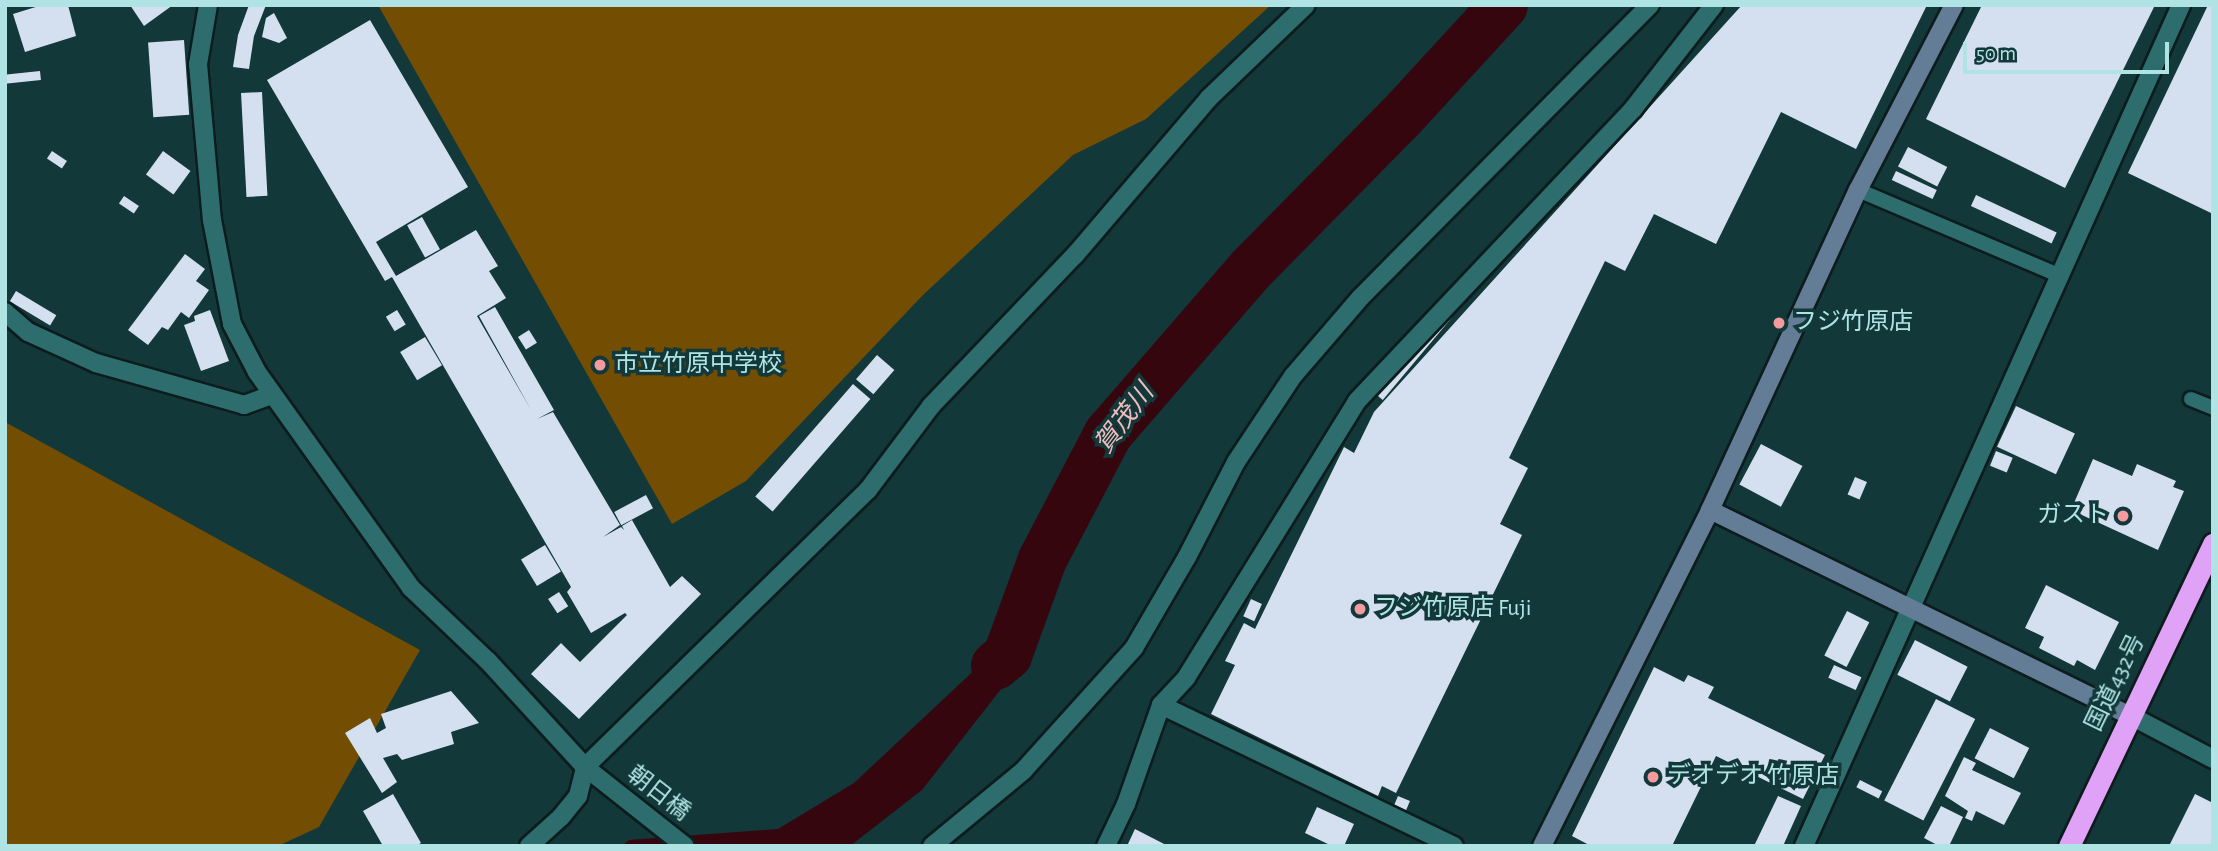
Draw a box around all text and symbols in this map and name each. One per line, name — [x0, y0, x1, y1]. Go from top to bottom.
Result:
scale bar — [1966, 28, 2172, 72]
text: 50 m — [1976, 43, 2016, 64]
place label: フジ竹原店 — [1793, 309, 1913, 337]
marker: フジ竹原店 — [1771, 315, 1787, 331]
place label: 市立竹原中学校 — [614, 351, 782, 379]
marker: 市立竹原中学校 — [592, 357, 608, 373]
water label: 賀茂川 — [1089, 378, 1161, 460]
place label: ガスト — [2037, 502, 2109, 530]
marker: ガスト — [2115, 508, 2131, 524]
place label: フジ竹原店 Fuji — [1374, 595, 1532, 623]
marker: フジ竹原店 Fuji — [1352, 601, 1368, 617]
street label: 国道432号 — [2080, 630, 2152, 736]
street label: 朝日橋 — [621, 760, 695, 828]
place label: デオデオ 竹原店 — [1667, 763, 1839, 791]
marker: デオデオ 竹原店 — [1645, 769, 1661, 785]

